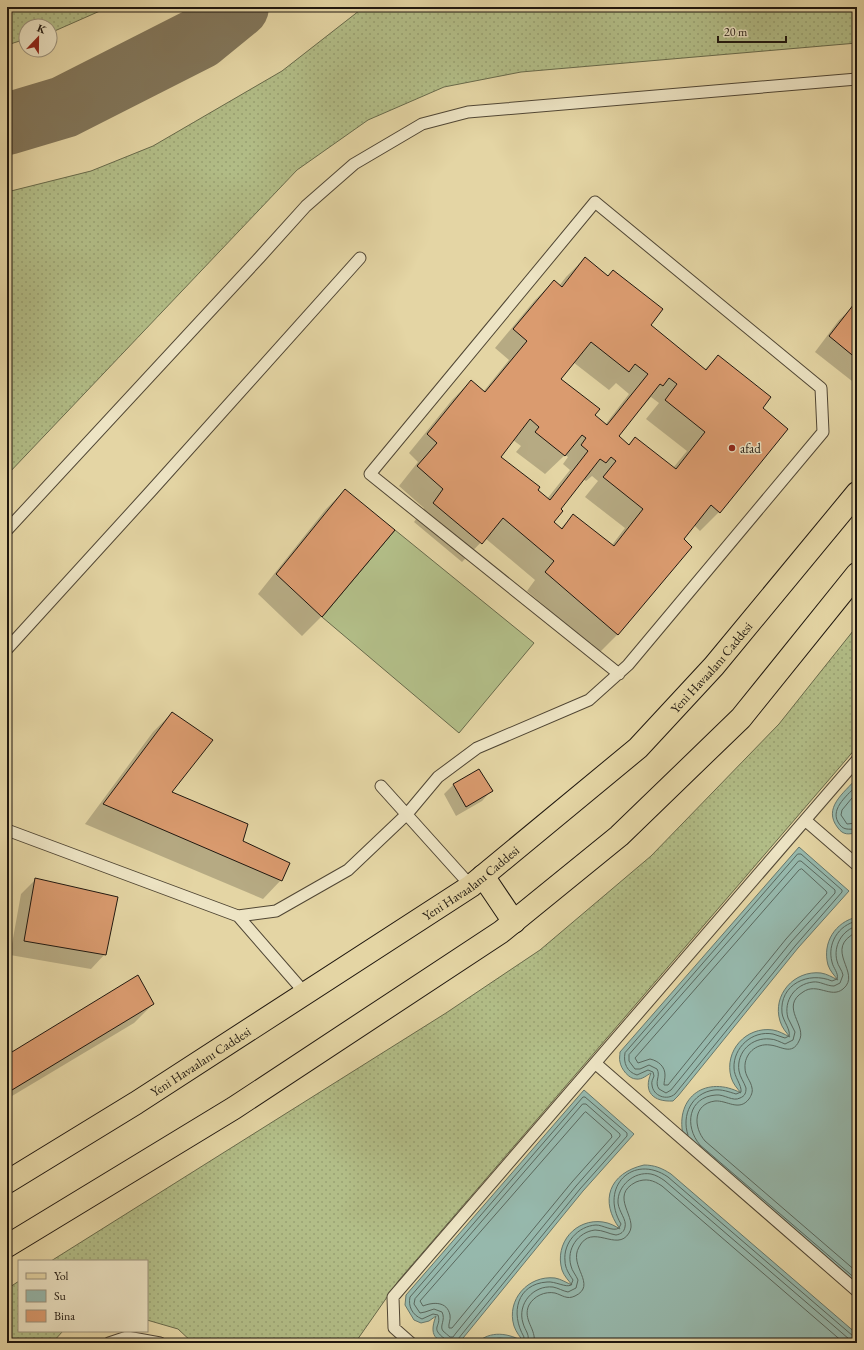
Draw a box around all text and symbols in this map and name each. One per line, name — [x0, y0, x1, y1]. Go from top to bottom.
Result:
north arrow — [18, 18, 58, 58]
scale bar — [718, 18, 786, 44]
text: K — [35, 21, 49, 37]
text: 20 m — [724, 24, 748, 40]
place label: afad — [740, 440, 761, 457]
marker: afad — [727, 443, 737, 453]
street label: Yeni Havaalanı Caddesi — [667, 618, 756, 717]
street label: Yeni Havaalanı Caddesi — [419, 842, 523, 924]
street label: Yeni Havaalanı Caddesi — [147, 1023, 254, 1100]
legend — [18, 1260, 148, 1332]
text: Yol — [54, 1268, 68, 1284]
text: Su — [54, 1288, 67, 1304]
text: Bina — [54, 1308, 75, 1324]

